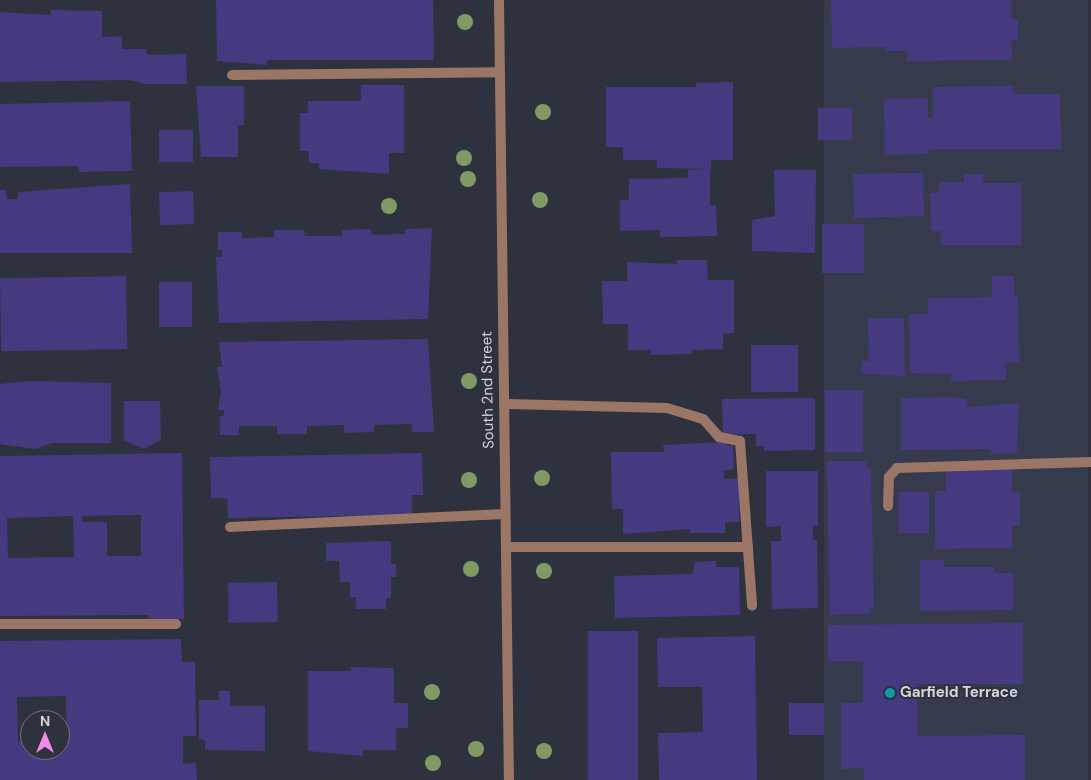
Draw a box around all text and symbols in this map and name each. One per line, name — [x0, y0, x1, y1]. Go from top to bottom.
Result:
street label: South 2nd Street — [478, 331, 498, 449]
place label: Garfield Terrace — [900, 684, 1018, 702]
marker: Garfield Terrace — [884, 687, 896, 699]
north arrow — [20, 710, 70, 760]
text: N — [40, 712, 50, 730]

